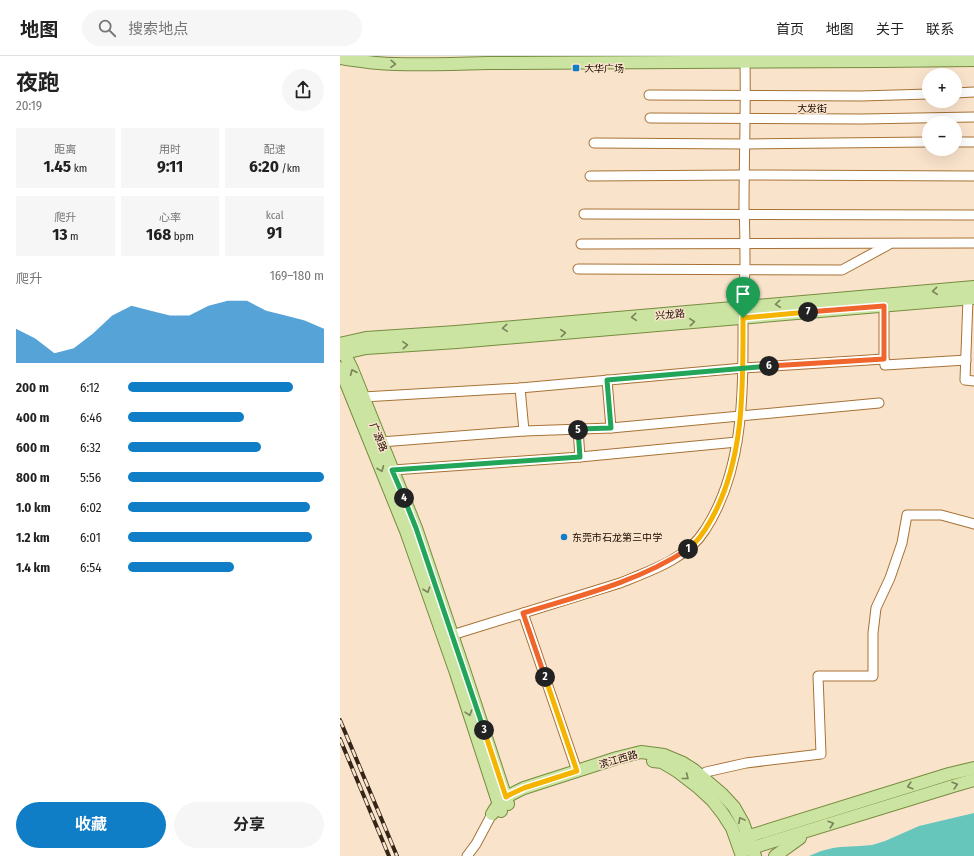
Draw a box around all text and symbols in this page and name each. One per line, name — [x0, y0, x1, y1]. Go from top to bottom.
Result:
search box — [82, 10, 362, 46]
icon: search — [96, 17, 118, 39]
text: 地图 — [20, 18, 58, 41]
text: 搜索地点 — [128, 20, 188, 38]
text: 首页 — [776, 21, 804, 38]
text: 地图 — [826, 21, 854, 38]
text: 关于 — [876, 21, 904, 38]
text: 联系 — [926, 21, 954, 38]
one-way arrow — [390, 60, 396, 68]
marker: 大华广场 — [571, 63, 581, 73]
place label: 大华广场 — [584, 63, 624, 75]
map controls — [922, 68, 962, 156]
button: + — [922, 68, 962, 108]
text: 夜跑 — [16, 69, 60, 96]
button: share — [282, 69, 324, 111]
text: 20:19 — [16, 98, 42, 113]
street label: 大发街 — [797, 103, 827, 115]
button: − — [922, 116, 962, 156]
text: 距离 — [54, 143, 76, 156]
text: 用时 — [159, 143, 181, 156]
text: 配速 — [264, 143, 286, 156]
text: 1.45 — [43, 156, 71, 177]
text: 9:11 — [157, 156, 183, 177]
text: 6:20 — [249, 156, 279, 177]
text: km — [71, 162, 87, 175]
text: /km — [279, 162, 300, 175]
text: kcal — [266, 209, 284, 222]
text: 爬升 — [54, 211, 76, 224]
text: 心率 — [159, 211, 181, 224]
text: 91 — [267, 222, 283, 243]
text: 13 — [52, 224, 67, 245]
text: 168 — [146, 224, 171, 245]
text: m — [67, 230, 78, 243]
text: bpm — [171, 230, 194, 243]
text: 169–180 m — [270, 268, 324, 283]
text: 爬升 — [16, 271, 42, 286]
pin — [726, 277, 760, 318]
icon: arrive — [732, 283, 754, 305]
one-way arrow — [932, 286, 938, 295]
one-way arrow — [775, 300, 781, 309]
pin: 7 — [798, 302, 818, 322]
text: 7 — [806, 305, 810, 318]
street label: 兴龙路 — [655, 308, 686, 322]
one-way arrow — [631, 312, 637, 321]
one-way arrow — [689, 318, 695, 327]
one-way arrow — [502, 323, 508, 332]
one-way arrow — [560, 329, 566, 338]
one-way arrow — [402, 341, 408, 350]
pin: 6 — [759, 356, 779, 376]
text: 6 — [766, 359, 772, 372]
one-way arrow — [349, 369, 357, 376]
text: 200 m — [16, 380, 49, 395]
text: 6:12 — [80, 380, 99, 395]
text: 400 m — [16, 410, 50, 425]
text: 6:46 — [80, 410, 102, 425]
pin: 5 — [568, 420, 588, 440]
street label: 广源路 — [367, 421, 389, 454]
text: 5 — [575, 423, 581, 436]
text: 600 m — [16, 440, 50, 455]
text: 6:32 — [80, 440, 101, 455]
one-way arrow — [376, 464, 384, 472]
text: 800 m — [16, 470, 50, 485]
text: 5:56 — [80, 470, 101, 485]
pin: 4 — [394, 488, 414, 508]
text: 4 — [401, 491, 407, 504]
text: 1.0 km — [16, 500, 51, 515]
text: 6:02 — [80, 500, 102, 515]
text: 1.2 km — [16, 530, 50, 545]
text: 6:01 — [80, 530, 101, 545]
marker: 东莞市石龙第三中学 — [559, 532, 569, 542]
place label: 东莞市石龙第三中学 — [572, 532, 662, 544]
pin: 1 — [678, 539, 698, 559]
text: 1 — [686, 542, 690, 555]
text: 1.4 km — [16, 560, 50, 575]
text: 6:54 — [80, 560, 102, 575]
one-way arrow — [422, 587, 431, 594]
pin: 2 — [535, 667, 555, 687]
text: 2 — [542, 670, 548, 683]
one-way arrow — [464, 710, 473, 717]
pin: 3 — [474, 720, 494, 740]
text: 3 — [481, 723, 487, 736]
street label: 滨江西路 — [597, 749, 639, 771]
one-way arrow — [681, 773, 688, 780]
one-way arrow — [906, 781, 913, 790]
one-way arrow — [951, 781, 958, 790]
button: 收藏 — [16, 802, 166, 848]
button: 分享 — [174, 802, 324, 848]
one-way arrow — [738, 817, 745, 824]
one-way arrow — [827, 820, 834, 829]

